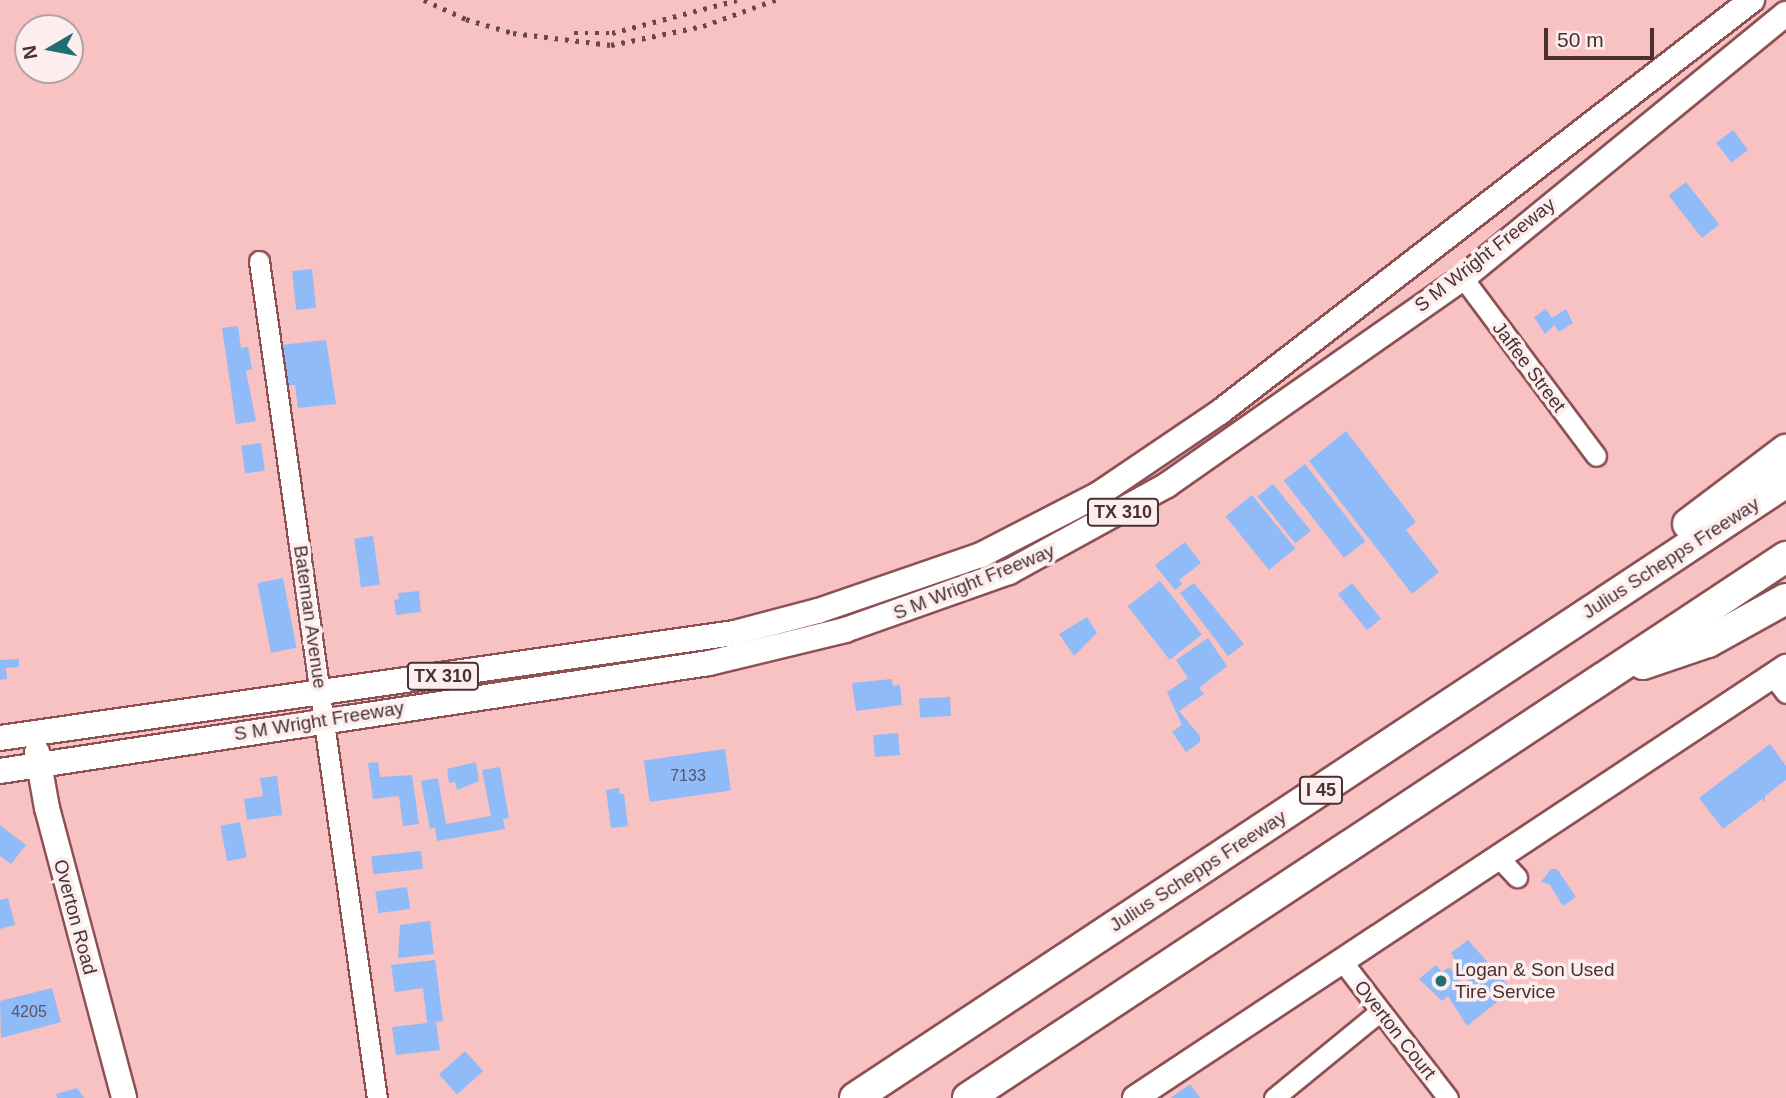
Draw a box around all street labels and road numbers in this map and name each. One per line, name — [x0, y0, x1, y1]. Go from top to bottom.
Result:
street label: S M Wright Freeway — [1410, 193, 1560, 317]
street label: Jaffee Street — [1488, 317, 1570, 417]
street label: Julius Schepps Freeway — [1578, 492, 1764, 624]
road number: TX 310 — [1086, 498, 1160, 526]
street label: S M Wright Freeway — [890, 539, 1058, 625]
street label: Bateman Avenue — [289, 543, 331, 691]
road number: TX 310 — [406, 662, 480, 690]
street label: S M Wright Freeway — [232, 696, 406, 746]
road number: I 45 — [1298, 776, 1344, 804]
street label: Julius Schepps Freeway — [1105, 805, 1291, 937]
street label: Overton Road — [49, 857, 101, 977]
street label: Overton Court — [1349, 976, 1441, 1084]

